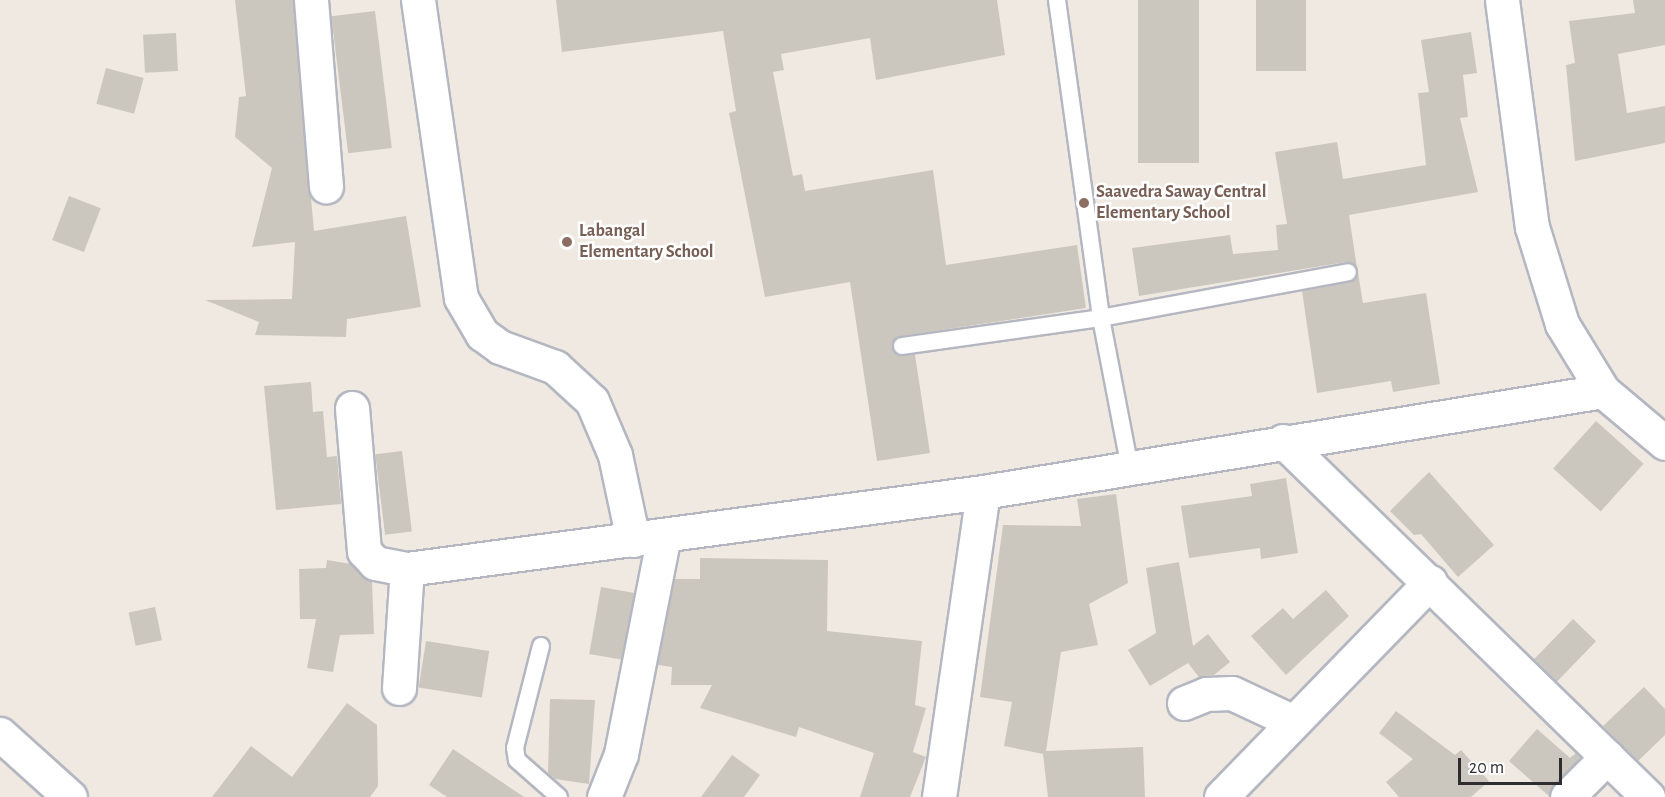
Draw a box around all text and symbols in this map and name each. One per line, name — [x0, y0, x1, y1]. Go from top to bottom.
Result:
place label: Saavedra Saway Central Elementary School — [1096, 182, 1267, 224]
marker: Saavedra Saway Central Elementary School — [1077, 196, 1091, 210]
place label: Labangal Elementary School — [579, 221, 714, 264]
marker: Labangal Elementary School — [560, 235, 574, 249]
scale bar — [1461, 746, 1564, 784]
text: 20 m — [1469, 759, 1504, 777]

